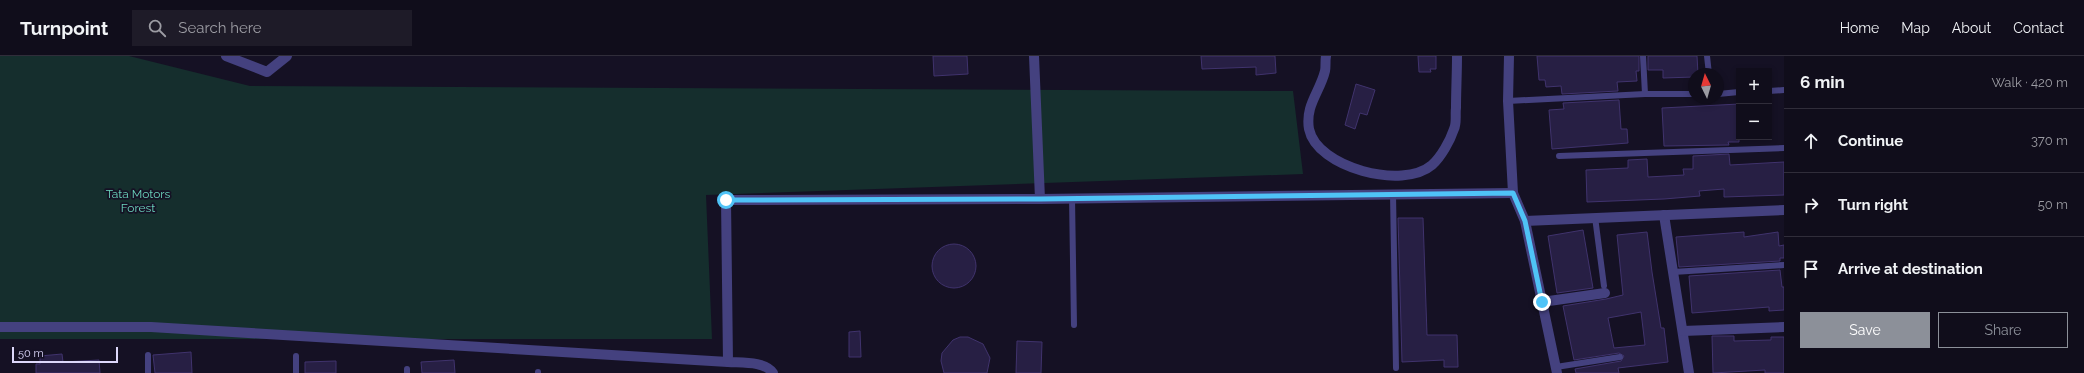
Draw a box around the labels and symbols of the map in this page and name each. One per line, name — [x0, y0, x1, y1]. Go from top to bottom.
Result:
north arrow — [1688, 68, 1724, 104]
park label: Tata Motors Forest — [106, 187, 171, 215]
route start — [717, 191, 735, 209]
route end — [1533, 293, 1551, 311]
scale bar — [12, 345, 118, 364]

